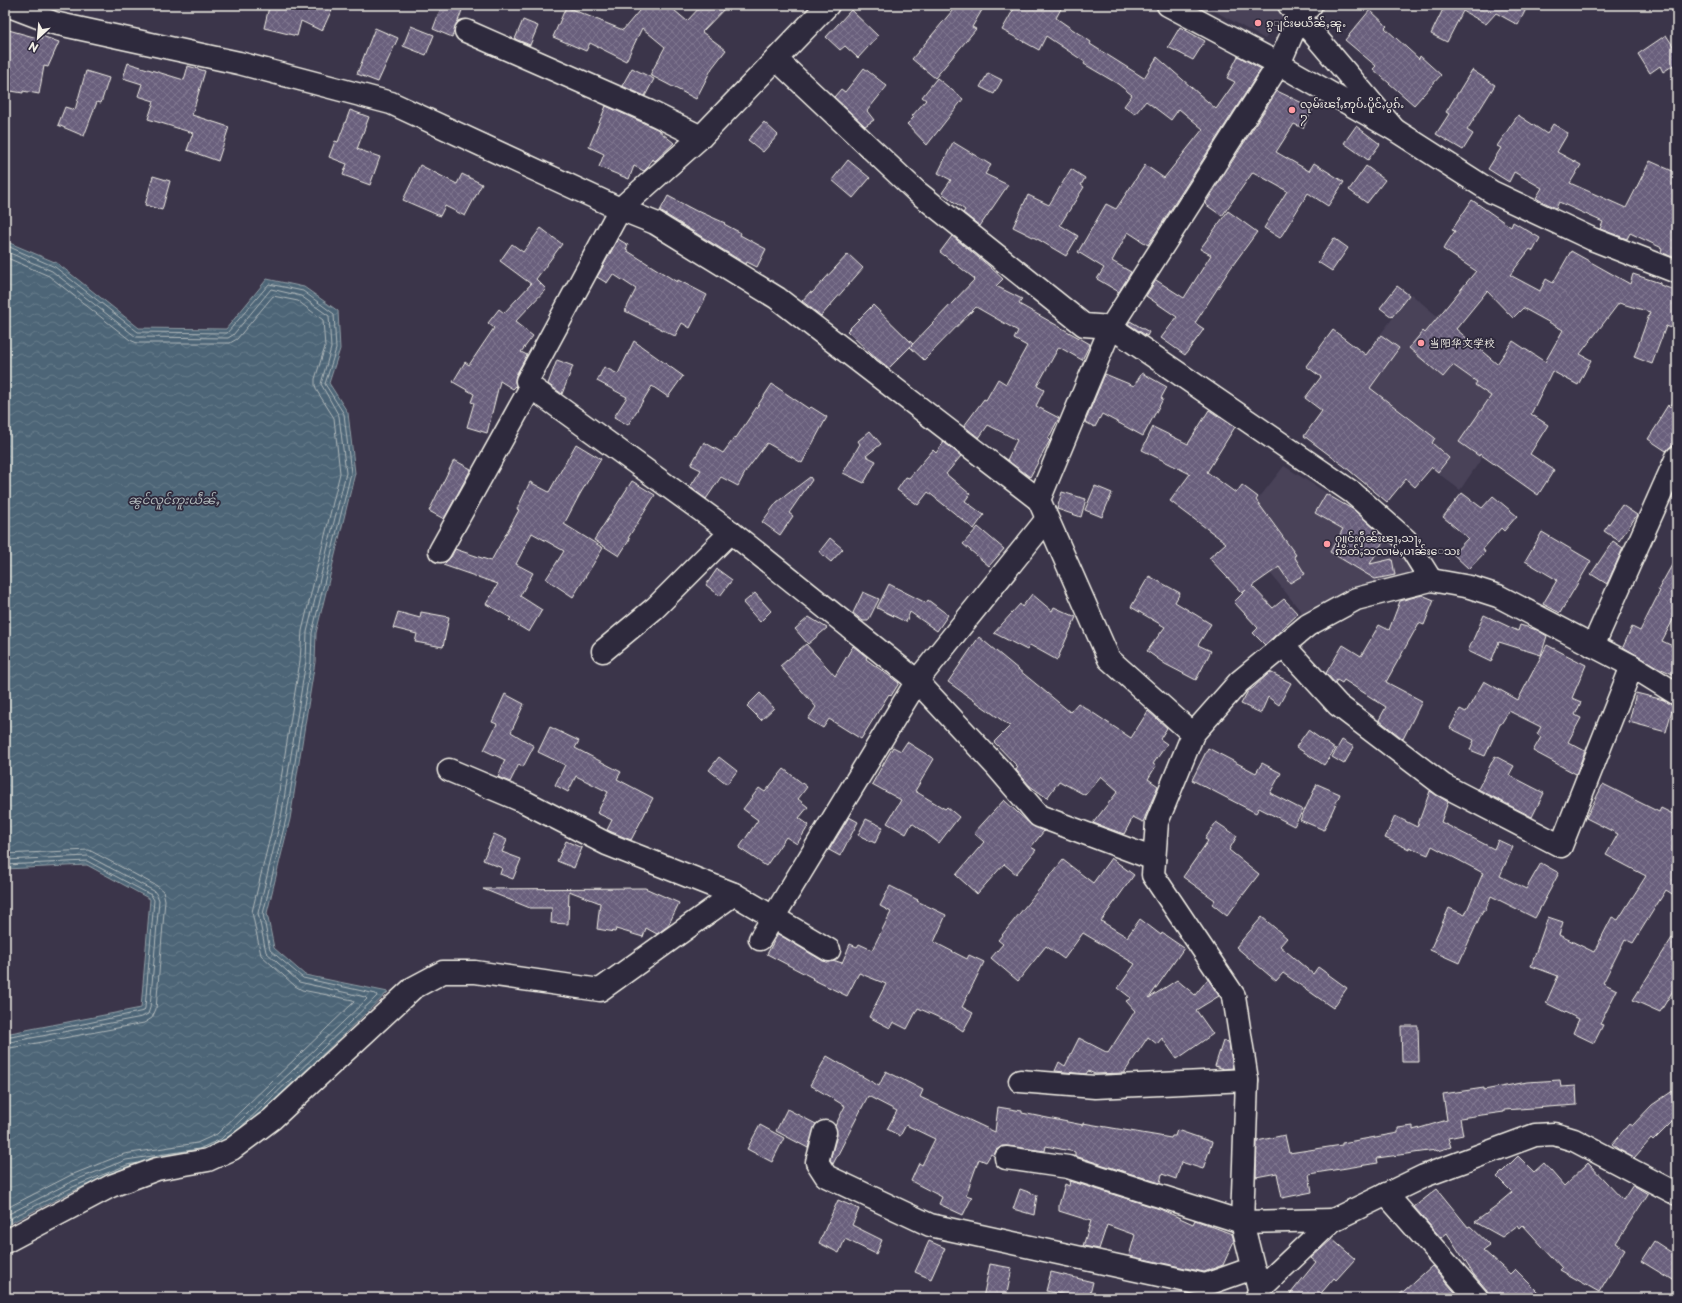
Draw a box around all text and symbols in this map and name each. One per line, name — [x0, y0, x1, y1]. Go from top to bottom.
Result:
place label: ၵွျင်းမယဵၼ်ႇၼူႉ — [1266, 14, 1346, 32]
north arrow — [18, 18, 58, 58]
marker: ၵွျင်းမယဵၼ်ႇၼူႉ — [1253, 18, 1263, 28]
text: N — [25, 38, 41, 57]
place label: လုမ်းၽၢႆႇဢုပ်ႉပိူင်ႇပွၵ်ႉ ႒ — [1300, 95, 1404, 126]
marker: လုမ်းၽၢႆႇဢုပ်ႉပိူင်ႇပွၵ်ႉ ႒ — [1287, 105, 1297, 115]
place label: 当阳华文学校 — [1429, 334, 1495, 351]
marker: 当阳华文学校 — [1416, 338, 1426, 348]
water label: ၼွင်လူင်ဢူးယဵၼ်ႇ — [128, 490, 220, 510]
place label: ႁူင်းႁဵၼ်းၽႃႇသႃႇ ဢိတ်ႇသလၢမ်ႇပၢၼ်းေသး — [1335, 529, 1460, 559]
marker: ႁူင်းႁဵၼ်းၽႃႇသႃႇ ဢိတ်ႇသလၢမ်ႇပၢၼ်းေသး — [1322, 539, 1332, 549]

